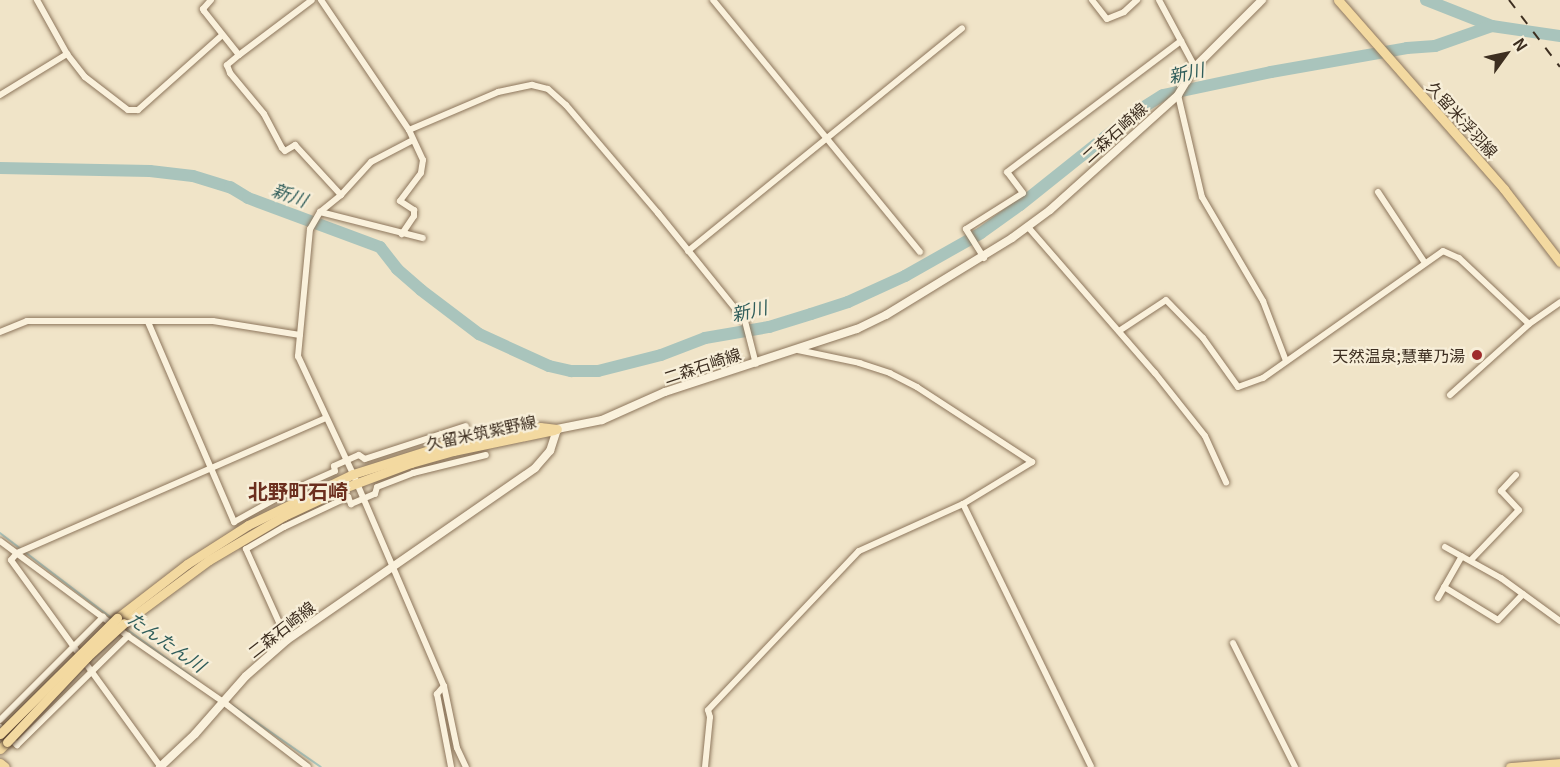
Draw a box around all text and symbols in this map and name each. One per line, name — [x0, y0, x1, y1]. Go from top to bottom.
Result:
north arrow — [1476, 24, 1536, 84]
text: N — [1508, 33, 1534, 56]
water label: 新川 — [1166, 58, 1206, 86]
street label: 久留米浮羽線 — [1424, 77, 1502, 161]
street label: 二森石崎線 — [1078, 98, 1150, 166]
water label: 新川 — [269, 178, 311, 210]
water label: 新川 — [729, 295, 769, 325]
street label: 二森石崎線 — [661, 344, 743, 386]
place label: 天然温泉;慧華乃湯 — [1333, 345, 1465, 365]
marker: 天然温泉;慧華乃湯 — [1470, 348, 1484, 362]
street label: 久留米筑紫野線 — [424, 411, 538, 453]
district label: 北野町石崎 — [248, 478, 348, 502]
street label: 二森石崎線 — [244, 597, 318, 661]
water label: たんたん川 — [124, 606, 210, 676]

